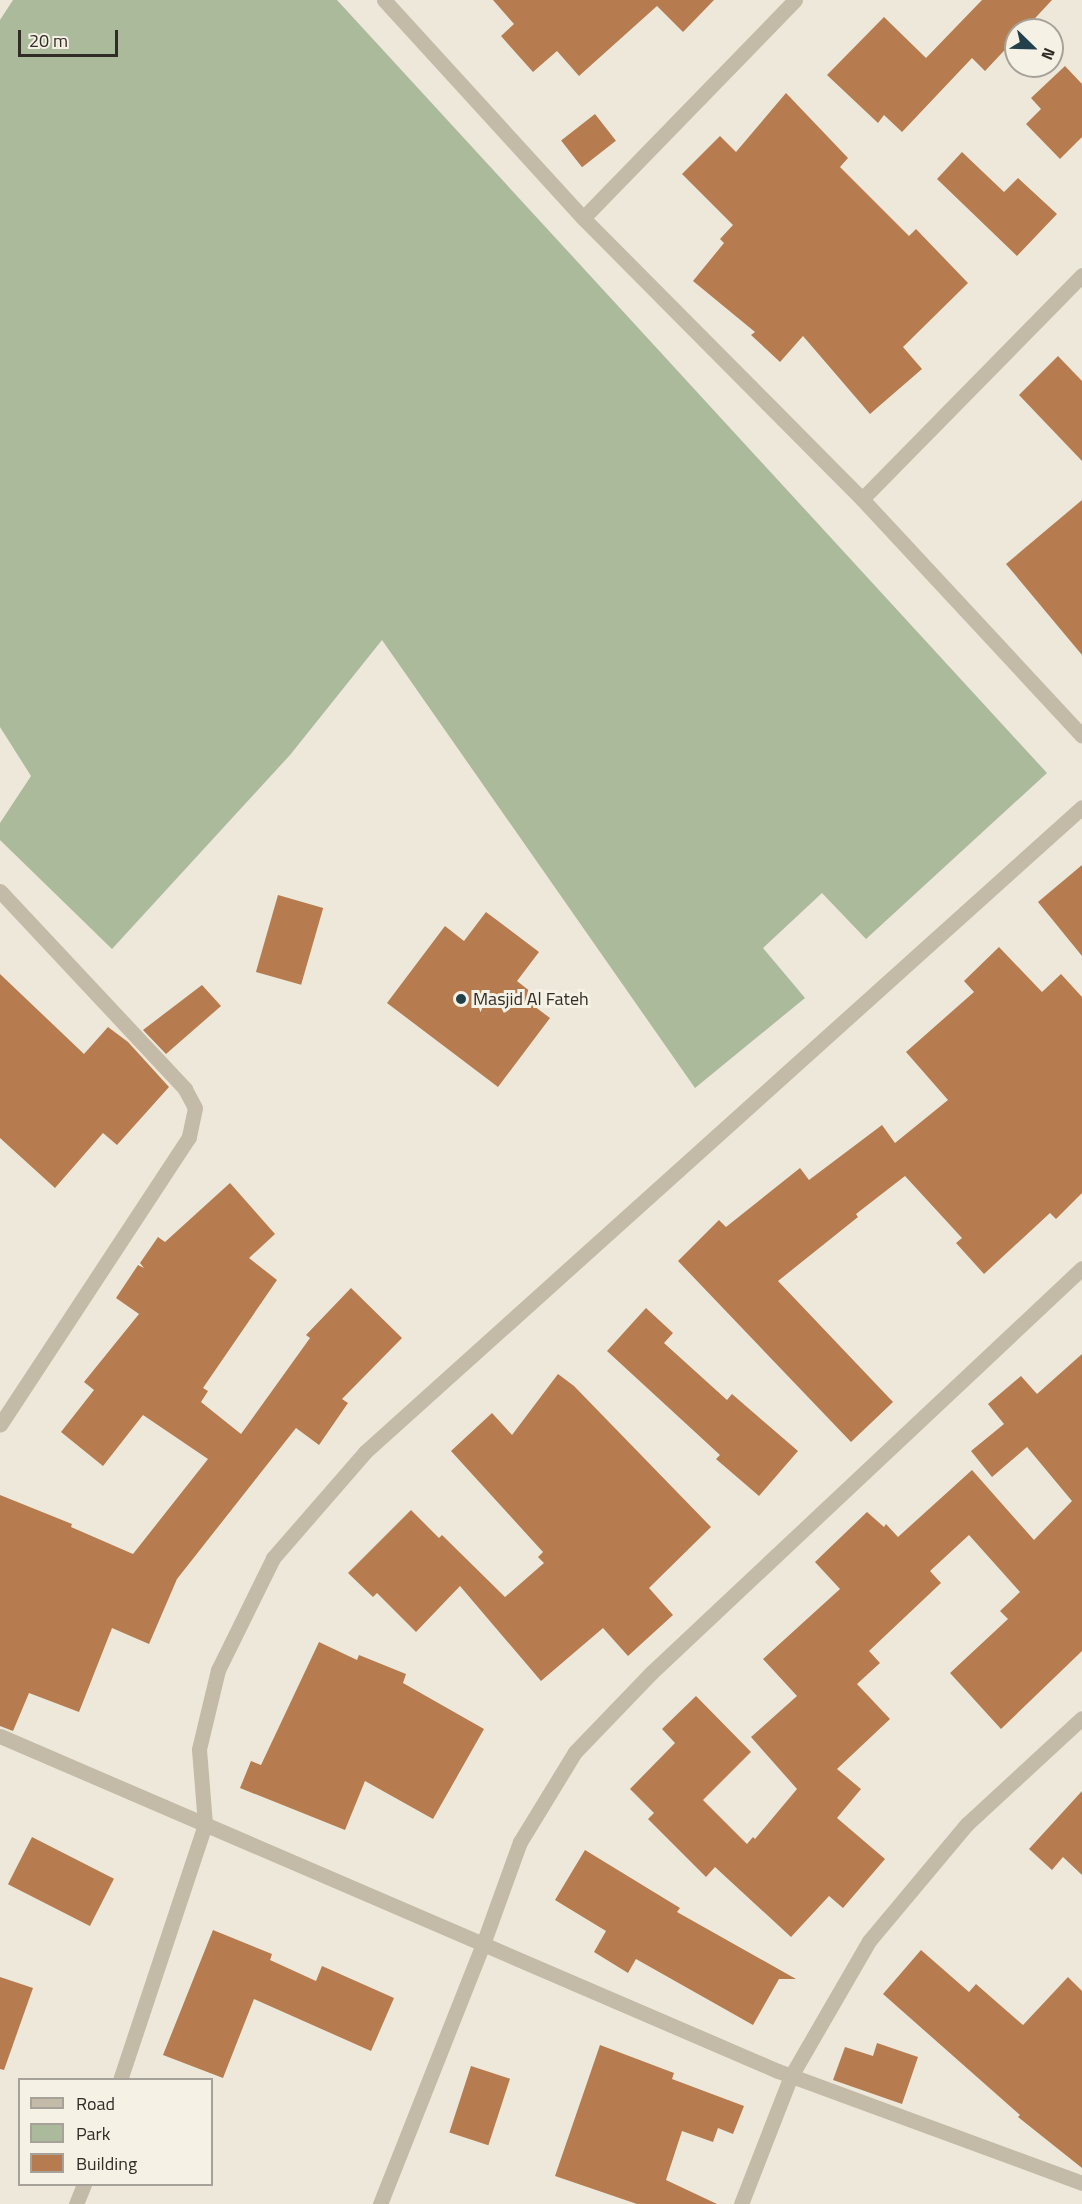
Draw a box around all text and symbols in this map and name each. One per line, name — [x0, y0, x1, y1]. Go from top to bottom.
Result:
scale bar — [21, 18, 122, 56]
north arrow — [1004, 18, 1064, 78]
text: 20 m — [29, 27, 68, 54]
text: N — [1036, 44, 1062, 64]
place label: Masjid Al Fateh — [473, 988, 589, 1010]
marker: Masjid Al Fateh — [454, 992, 468, 1006]
legend — [18, 2078, 213, 2186]
text: Road — [76, 2090, 115, 2117]
text: Park — [76, 2120, 110, 2147]
text: Building — [76, 2150, 137, 2177]

